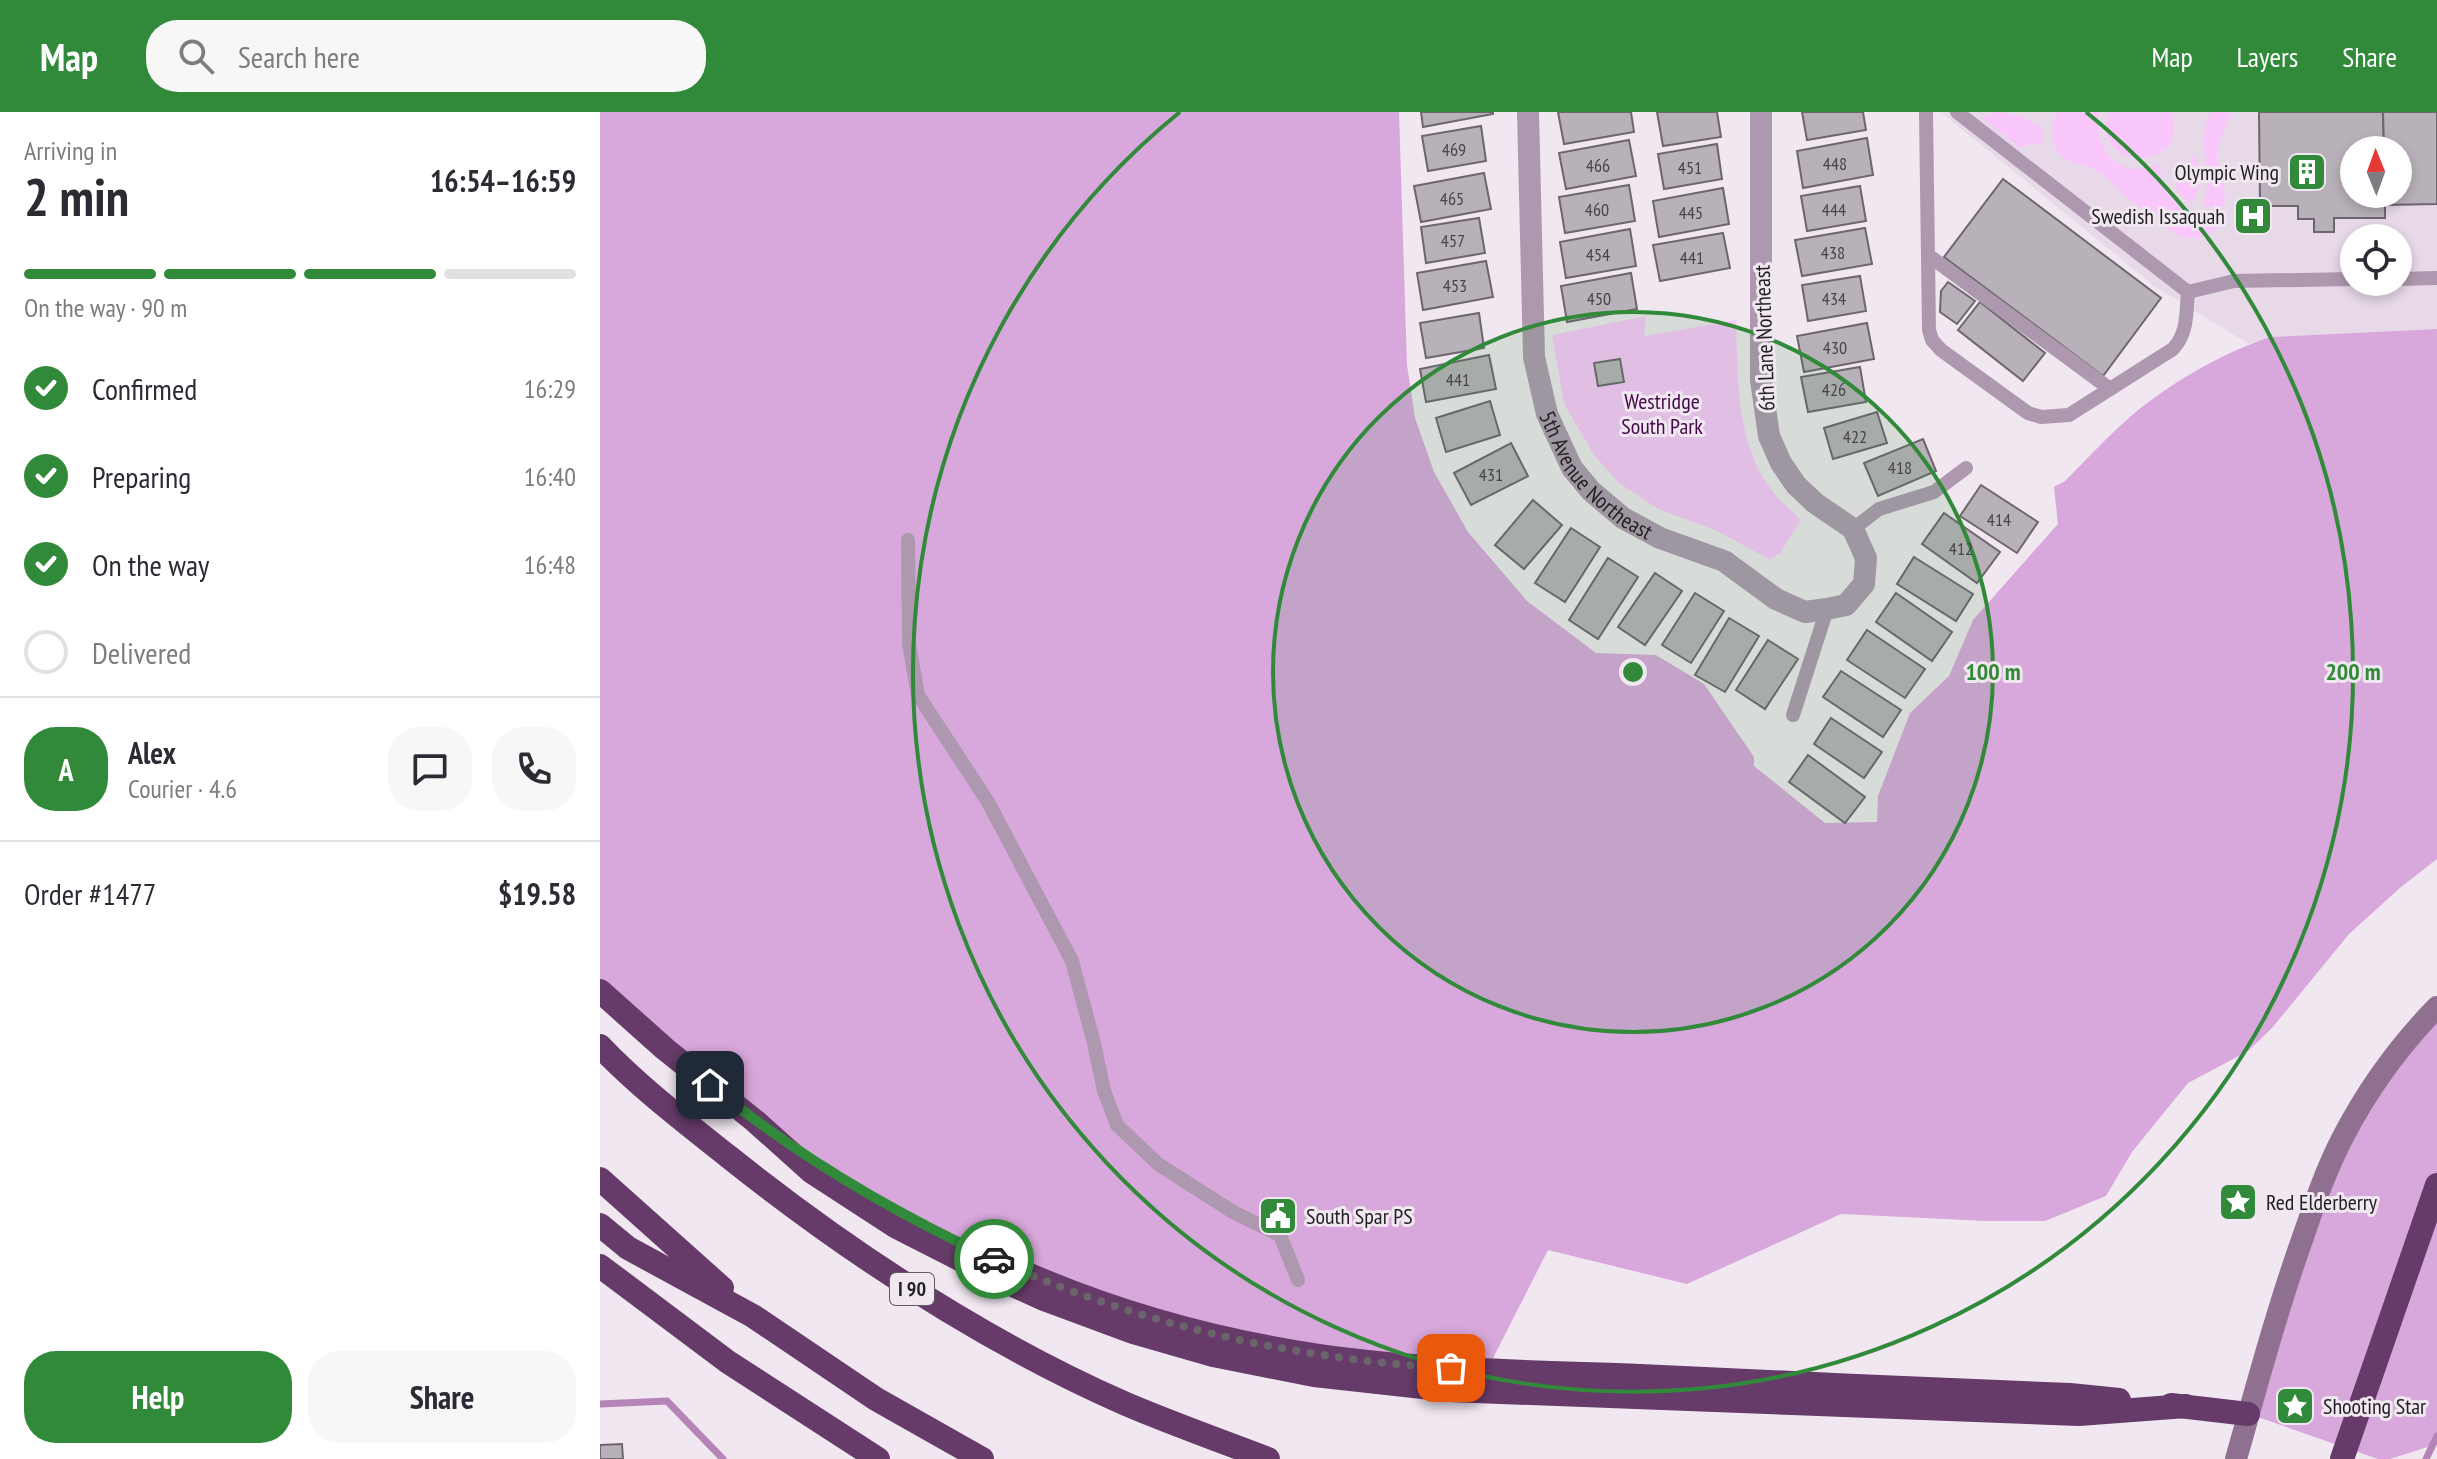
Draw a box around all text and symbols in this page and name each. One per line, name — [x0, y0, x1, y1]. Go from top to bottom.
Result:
search box — [146, 20, 706, 92]
text: Map — [40, 32, 98, 81]
icon: search — [174, 34, 218, 78]
text: Search here — [238, 37, 360, 76]
text: Map — [2151, 38, 2193, 75]
text: Layers — [2237, 38, 2298, 75]
text: Share — [2342, 38, 2397, 75]
text: Arriving in — [24, 134, 117, 167]
north arrow — [2340, 136, 2412, 208]
map controls — [2340, 136, 2412, 296]
house number: 469 — [1442, 138, 1466, 161]
building icon: Olympic Wing — [2286, 151, 2328, 193]
house number: 448 — [1823, 152, 1847, 175]
house number: 466 — [1586, 154, 1610, 177]
house number: 451 — [1678, 156, 1702, 179]
place label: Olympic Wing — [2174, 158, 2279, 186]
text: 16:54–16:59 — [430, 161, 576, 200]
text: 2 min — [24, 163, 129, 230]
house number: 465 — [1440, 187, 1464, 210]
hospital icon: Swedish Issaquah — [2232, 195, 2274, 237]
house number: 460 — [1585, 198, 1609, 221]
house number: 444 — [1822, 198, 1846, 221]
house number: 445 — [1679, 201, 1703, 224]
place label: Swedish Issaquah — [2091, 202, 2225, 230]
button: locate — [2340, 224, 2412, 296]
house number: 457 — [1441, 229, 1465, 252]
house number: 438 — [1821, 241, 1845, 264]
house number: 454 — [1586, 243, 1610, 266]
house number: 441 — [1680, 246, 1704, 269]
street label: 6th Lane Northeast — [1747, 264, 1781, 412]
house number: 453 — [1443, 274, 1467, 297]
house number: 450 — [1587, 287, 1611, 310]
house number: 434 — [1822, 287, 1846, 310]
text: On the way · 90 m — [24, 291, 187, 324]
house number: 430 — [1823, 336, 1847, 359]
icon: check — [24, 366, 68, 410]
house number: 441 — [1446, 368, 1470, 391]
text: Confirmed — [92, 369, 197, 408]
text: 16:29 — [524, 372, 576, 405]
house number: 426 — [1822, 378, 1846, 401]
park label: Westridge South Park — [1621, 387, 1703, 440]
street label: 5th Avenue Northeast — [1533, 406, 1658, 545]
house number: 422 — [1843, 425, 1867, 448]
icon: check — [24, 454, 68, 498]
house number: 418 — [1888, 456, 1912, 479]
text: Preparing — [92, 457, 191, 496]
text: 16:40 — [524, 460, 576, 493]
house number: 431 — [1479, 463, 1503, 486]
house number: 414 — [1987, 508, 2011, 531]
house number: 412 — [1949, 537, 1973, 560]
icon: check — [24, 542, 68, 586]
text: On the way — [92, 545, 209, 584]
text: 16:48 — [524, 548, 576, 581]
text: Delivered — [92, 633, 191, 672]
text: 100 m — [1965, 656, 2021, 687]
text: 200 m — [2325, 656, 2381, 687]
centre of rings — [1619, 658, 1647, 686]
button: chat — [388, 727, 472, 811]
button: phone — [492, 727, 576, 811]
text: Alex — [128, 733, 176, 772]
text: A — [58, 750, 74, 789]
text: Courier · 4.6 — [128, 772, 237, 805]
text: Order #1477 — [24, 874, 156, 913]
text: $19.58 — [498, 874, 576, 913]
pin — [676, 1051, 744, 1119]
icon: home — [688, 1063, 732, 1107]
place icon: Red Elderberry — [2217, 1181, 2259, 1223]
place label: Red Elderberry — [2266, 1188, 2378, 1216]
public building icon: South Spar PS — [1257, 1195, 1299, 1237]
place label: South Spar PS — [1306, 1202, 1413, 1230]
courier — [954, 1219, 1034, 1299]
icon: car — [972, 1237, 1016, 1281]
road number: I 90 — [890, 1273, 934, 1305]
pin — [1417, 1334, 1485, 1402]
icon: bag — [1429, 1346, 1473, 1390]
button: Help — [24, 1351, 292, 1443]
button: Share — [308, 1351, 576, 1443]
place icon: Shooting Star — [2274, 1385, 2316, 1427]
place label: Shooting Star — [2323, 1392, 2426, 1420]

